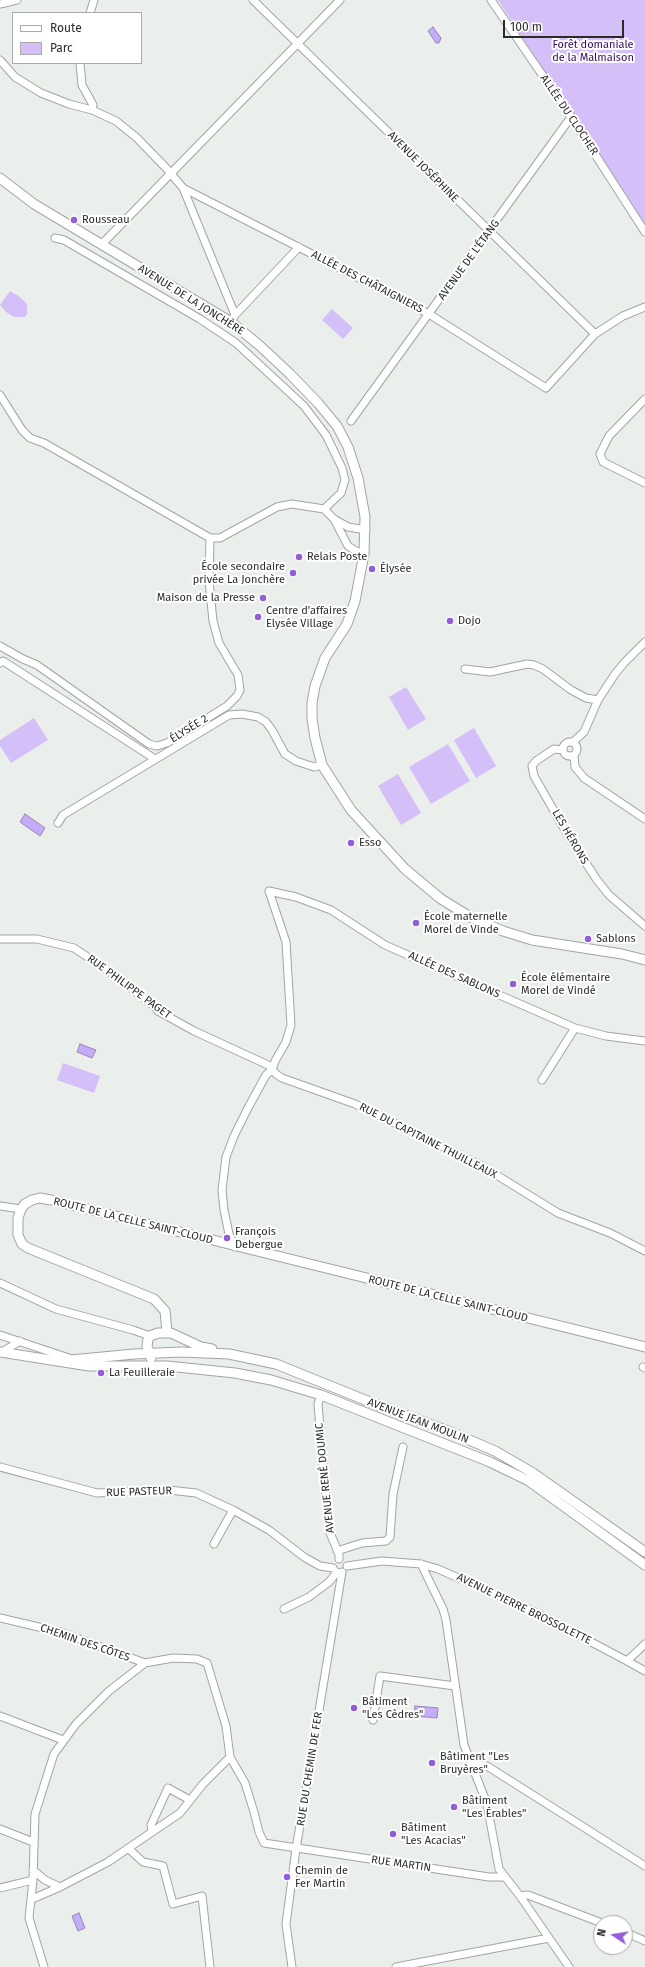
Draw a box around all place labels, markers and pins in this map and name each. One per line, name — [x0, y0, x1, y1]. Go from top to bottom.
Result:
place label: Rousseau — [82, 213, 130, 227]
marker: Rousseau — [69, 215, 79, 225]
place label: Relais Poste — [307, 550, 367, 564]
marker: Relais Poste — [294, 552, 304, 562]
place label: École secondaire privée La Jonchère — [193, 560, 285, 586]
place label: Élysée — [380, 562, 411, 576]
marker: Élysée — [367, 564, 377, 574]
marker: École secondaire privée La Jonchère — [288, 568, 298, 578]
place label: Maison de la Presse — [157, 591, 255, 605]
marker: Maison de la Presse — [258, 593, 268, 603]
place label: Centre d'affaires Elysée Village — [266, 604, 347, 630]
marker: Centre d'affaires Elysée Village — [253, 612, 263, 622]
place label: Dojo — [458, 614, 481, 628]
marker: Dojo — [445, 616, 455, 626]
place label: Esso — [359, 836, 381, 850]
marker: Esso — [346, 838, 356, 848]
place label: École maternelle Morel de Vinde — [424, 910, 507, 936]
marker: École maternelle Morel de Vinde — [411, 918, 421, 928]
place label: Sablons — [596, 932, 636, 946]
marker: Sablons — [583, 934, 593, 944]
place label: École élémentaire Morel de Vindé — [521, 971, 610, 997]
marker: École élémentaire Morel de Vindé — [508, 979, 518, 989]
place label: François Debergue — [235, 1225, 283, 1251]
marker: François Debergue — [222, 1233, 232, 1243]
place label: La Feuilleraie — [109, 1366, 175, 1380]
marker: La Feuilleraie — [96, 1368, 106, 1378]
place label: Bâtiment "Les Cèdres" — [362, 1695, 423, 1721]
marker: Bâtiment "Les Cèdres" — [349, 1703, 359, 1713]
place label: Bâtiment "Les Bruyères" — [440, 1750, 509, 1776]
marker: Bâtiment "Les Bruyères" — [427, 1758, 437, 1768]
place label: Bâtiment "Les Érables" — [462, 1794, 526, 1820]
marker: Bâtiment "Les Érables" — [449, 1802, 459, 1812]
place label: Bâtiment "Les Acacias" — [401, 1821, 466, 1847]
marker: Bâtiment "Les Acacias" — [388, 1829, 398, 1839]
place label: Chemin de Fer Martin — [295, 1864, 348, 1890]
marker: Chemin de Fer Martin — [282, 1872, 292, 1882]

